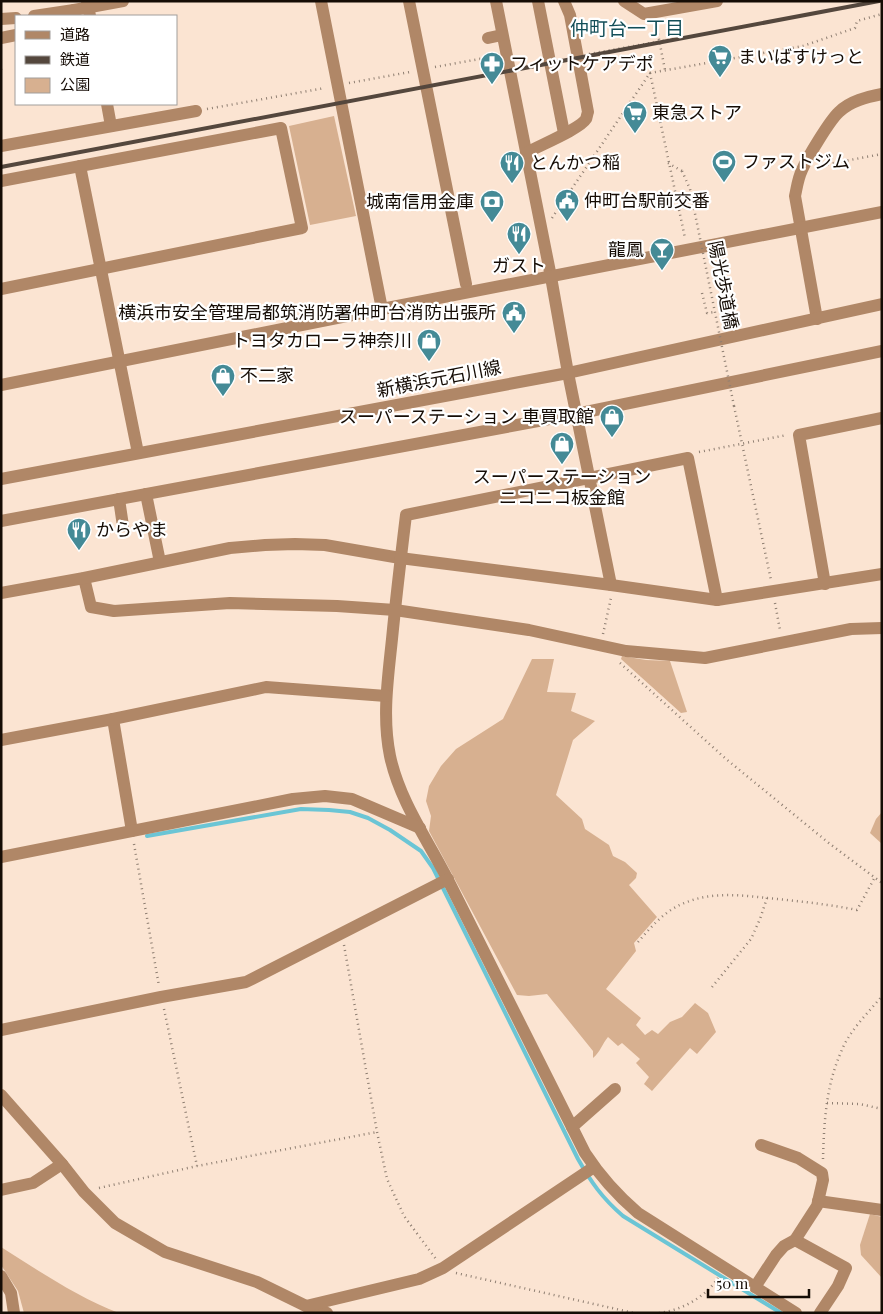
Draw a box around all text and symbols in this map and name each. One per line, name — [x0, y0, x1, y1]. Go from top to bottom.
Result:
district label: 仲町台一丁目 — [570, 14, 684, 40]
legend — [15, 15, 178, 105]
text: 道路 — [60, 24, 90, 44]
supermarket icon: まいばすけっと — [707, 44, 733, 78]
place label: まいばすけっと — [738, 44, 864, 68]
text: 鉄道 — [60, 49, 90, 69]
pharmacy icon: フィットケアデポ — [479, 51, 505, 85]
place label: フィットケアデポ — [510, 51, 654, 75]
text: 公園 — [60, 74, 90, 94]
supermarket icon: 東急ストア — [622, 100, 648, 134]
place label: 東急ストア — [652, 100, 742, 124]
sports icon: ファストジム — [711, 149, 737, 183]
place label: ファストジム — [742, 149, 850, 173]
restaurant icon: とんかつ稲 — [499, 150, 525, 184]
place label: とんかつ稲 — [530, 150, 620, 174]
public building icon: 仲町台駅前交番 — [554, 188, 580, 222]
place label: 仲町台駅前交番 — [584, 188, 710, 212]
place label: 城南信用金庫 — [366, 189, 474, 213]
bank icon: 城南信用金庫 — [479, 189, 505, 223]
restaurant icon: ガスト — [506, 221, 532, 255]
place label: 龍鳳 — [608, 237, 644, 261]
bar icon: 龍鳳 — [649, 237, 675, 271]
street label: 陽光歩道橋 — [704, 238, 744, 331]
place label: ガスト — [492, 253, 546, 277]
place label: 横浜市安全管理局都筑消防署仲町台消防出張所 — [118, 300, 496, 324]
public building icon: 横浜市安全管理局都筑消防署仲町台消防出張所 — [501, 300, 527, 334]
place label: トヨタカローラ神奈川 — [232, 328, 412, 352]
shop icon: トヨタカローラ神奈川 — [416, 328, 442, 362]
street label: 新横浜元石川線 — [375, 354, 503, 402]
shop icon: 不二家 — [210, 363, 236, 397]
place label: 不二家 — [240, 363, 294, 387]
place label: スーパーステーション 車買取館 — [339, 404, 594, 428]
shop icon: スーパーステーション 車買取館 — [599, 404, 625, 438]
shop icon: スーパーステーション ニコニコ板金館 — [549, 431, 575, 465]
place label: スーパーステーション ニコニコ板金館 — [473, 464, 651, 509]
restaurant icon: からやま — [66, 517, 92, 551]
place label: からやま — [96, 517, 168, 541]
scale bar — [708, 1266, 809, 1298]
text: 50 m — [716, 1273, 749, 1293]

